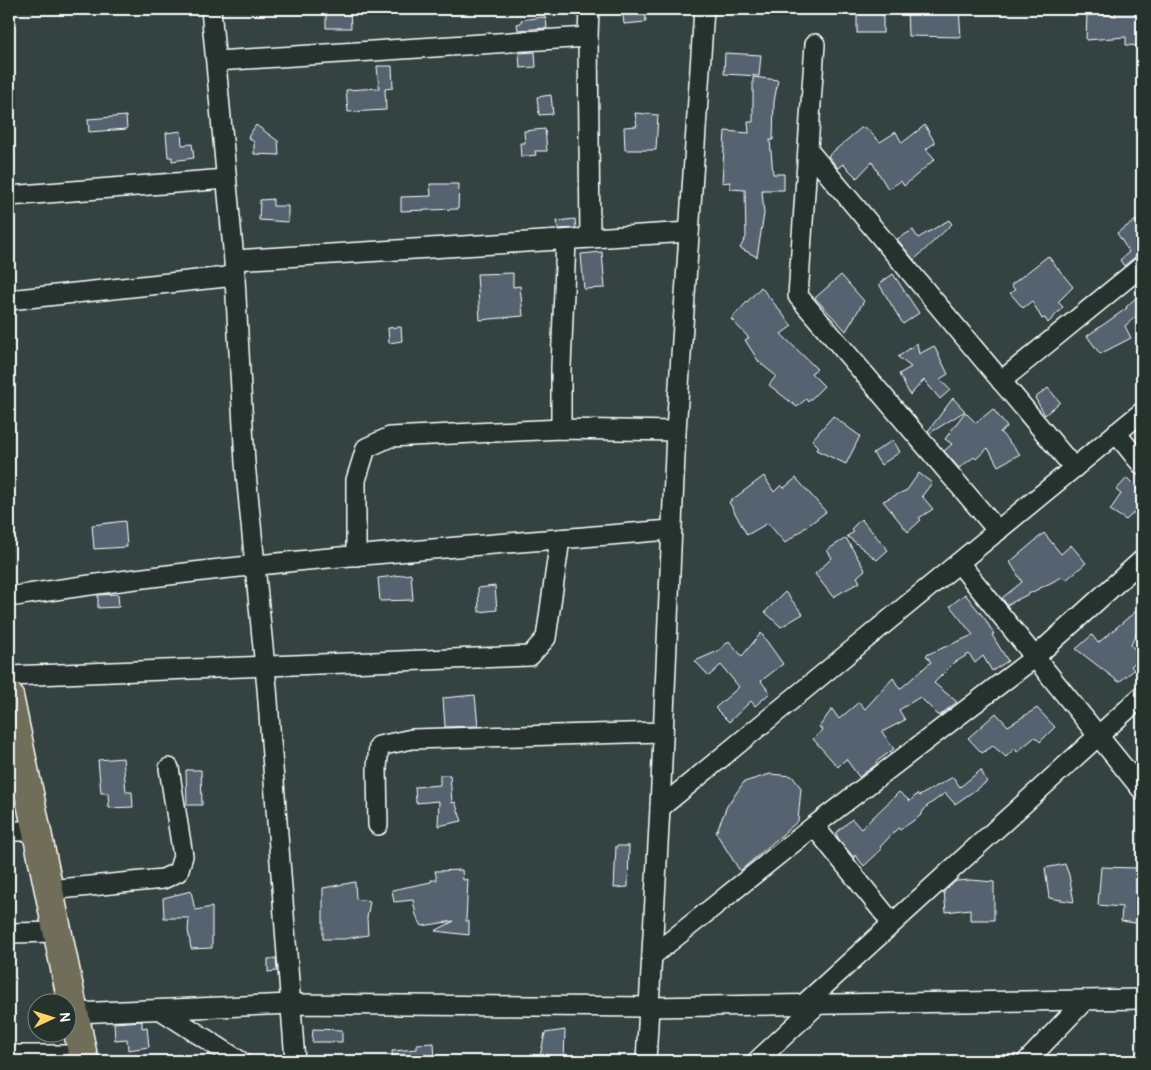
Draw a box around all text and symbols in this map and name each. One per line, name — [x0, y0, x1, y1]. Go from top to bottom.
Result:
north arrow — [28, 992, 78, 1042]
text: N — [56, 1012, 73, 1022]

